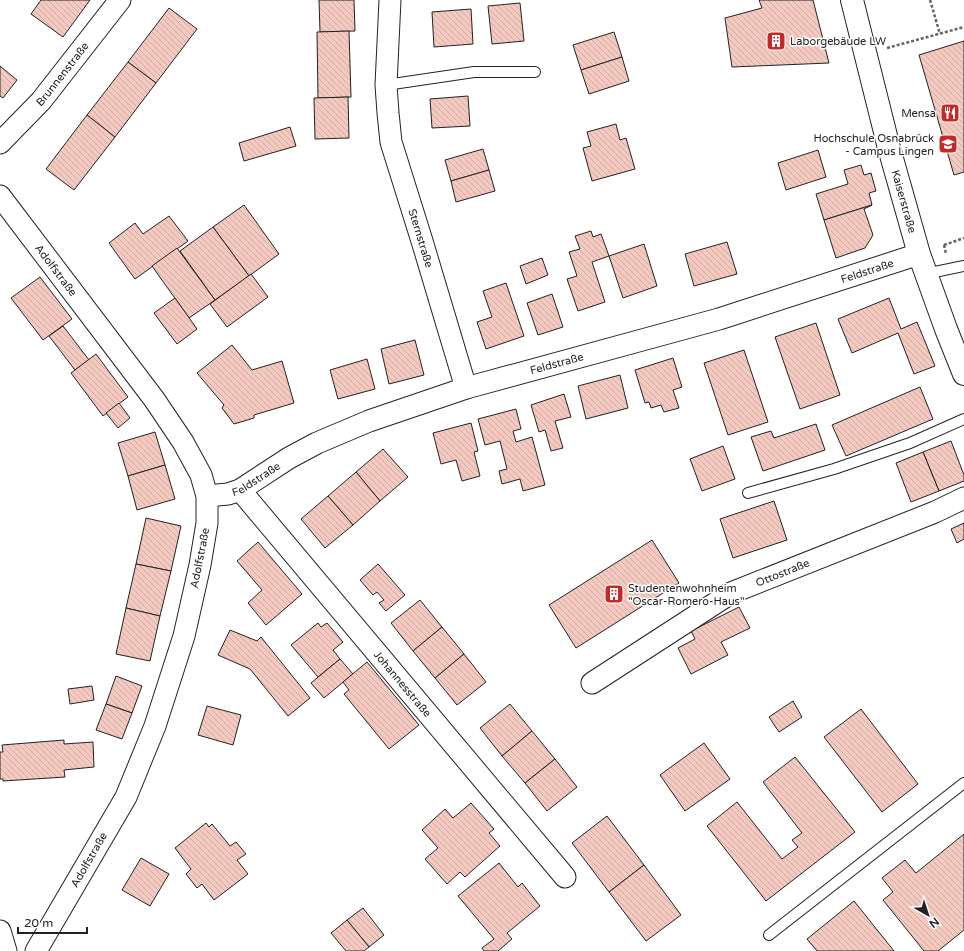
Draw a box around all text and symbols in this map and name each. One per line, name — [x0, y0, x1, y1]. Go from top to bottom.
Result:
building icon: Laborgebäude LW — [765, 30, 787, 52]
place label: Laborgebäude LW — [790, 35, 886, 48]
street label: Brunnenstraße — [33, 39, 91, 109]
restaurant icon: Mensa — [939, 102, 961, 124]
place label: Mensa — [901, 107, 936, 120]
place label: Hochschule Osnabrück - Campus Lingen — [814, 132, 934, 158]
school or university icon: Hochschule Osnabrück - Campus Lingen — [937, 133, 959, 155]
street label: Kaiserstraße — [889, 168, 919, 234]
street label: Sternstraße — [406, 207, 436, 269]
street label: Adolfstraße — [32, 242, 80, 299]
street label: Feldstraße — [839, 256, 895, 286]
street label: Feldstraße — [528, 350, 585, 377]
street label: Feldstraße — [230, 459, 283, 499]
street label: Adolfstraße — [188, 527, 212, 589]
street label: Ottostraße — [754, 556, 811, 589]
place label: Studentenwohnheim "Oscar-Romero-Haus" — [628, 582, 744, 608]
building icon: Studentenwohnheim "Oscar-Romero-Haus" — [603, 583, 625, 605]
street label: Johannesstraße — [371, 648, 434, 719]
street label: Adolfstraße — [68, 830, 110, 890]
north arrow — [908, 895, 948, 935]
scale bar — [18, 909, 87, 935]
text: N — [926, 915, 942, 930]
text: 20 m — [24, 916, 53, 930]

